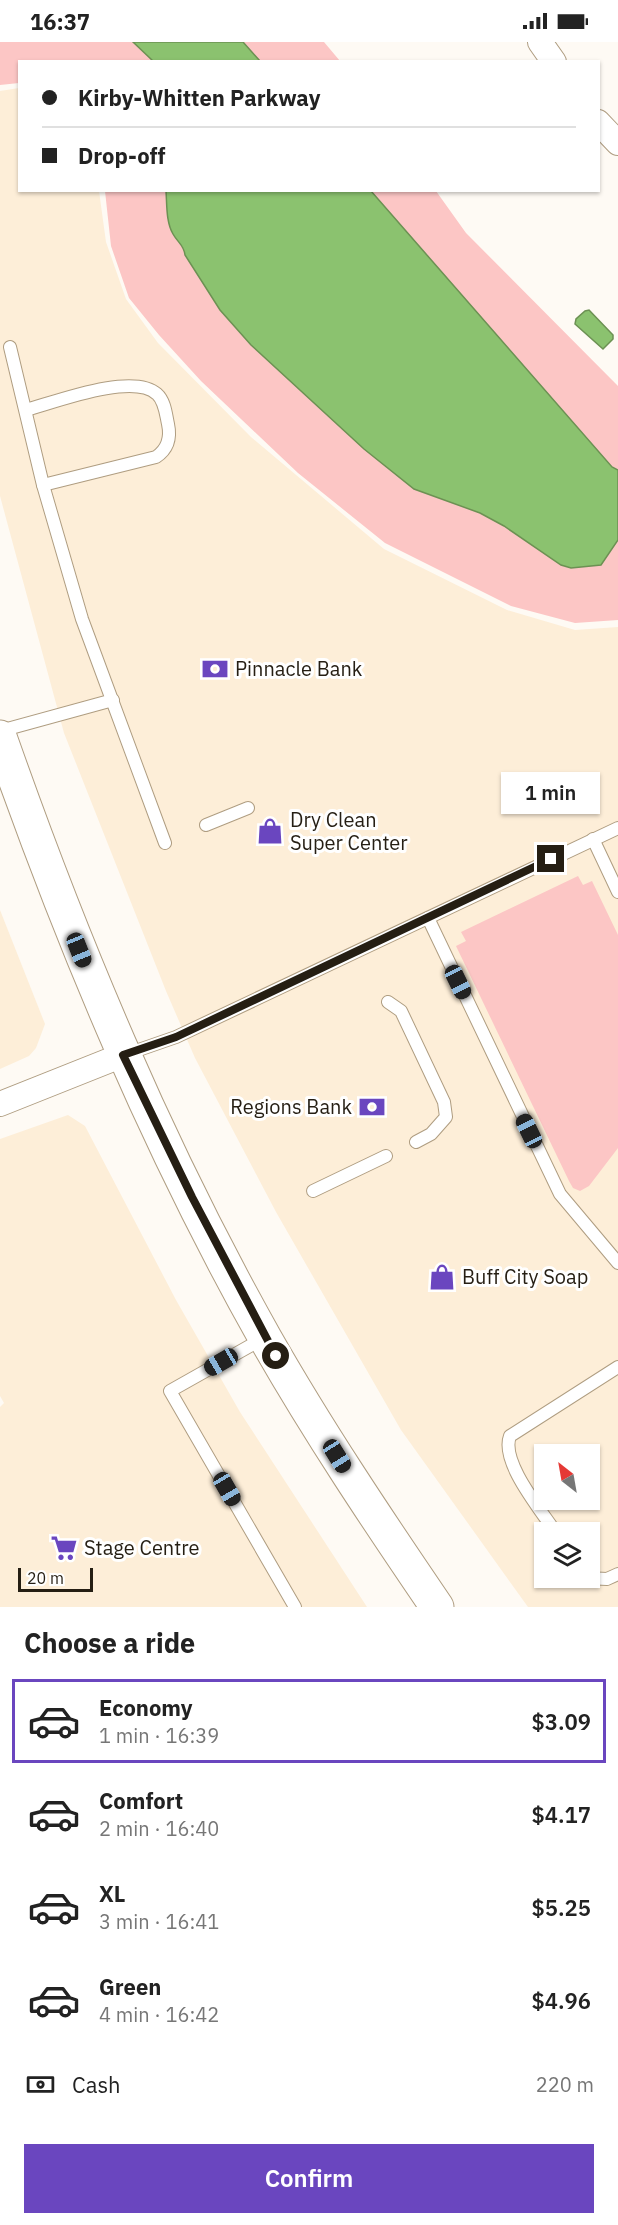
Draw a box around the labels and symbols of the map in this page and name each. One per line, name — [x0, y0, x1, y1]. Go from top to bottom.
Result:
bank icon: Pinnacle Bank — [200, 654, 230, 684]
place label: Pinnacle Bank — [235, 655, 363, 682]
callout: 1 min — [502, 772, 600, 814]
place label: Dry Clean Super Center — [290, 806, 408, 856]
shop icon: Dry Clean Super Center — [255, 816, 285, 846]
route end — [537, 845, 564, 872]
car — [64, 930, 94, 970]
car — [442, 962, 474, 1002]
bank icon: Regions Bank — [357, 1092, 387, 1122]
place label: Regions Bank — [230, 1093, 352, 1120]
car — [513, 1111, 545, 1151]
shop icon: Buff City Soap — [427, 1262, 457, 1292]
place label: Buff City Soap — [462, 1263, 588, 1290]
route start — [262, 1342, 289, 1369]
car — [201, 1345, 241, 1379]
car — [320, 1436, 354, 1476]
north arrow — [534, 1444, 600, 1510]
car — [210, 1469, 244, 1509]
supermarket icon: Stage Centre — [49, 1533, 79, 1563]
place label: Stage Centre — [84, 1534, 199, 1561]
scale bar — [18, 1565, 93, 1592]

